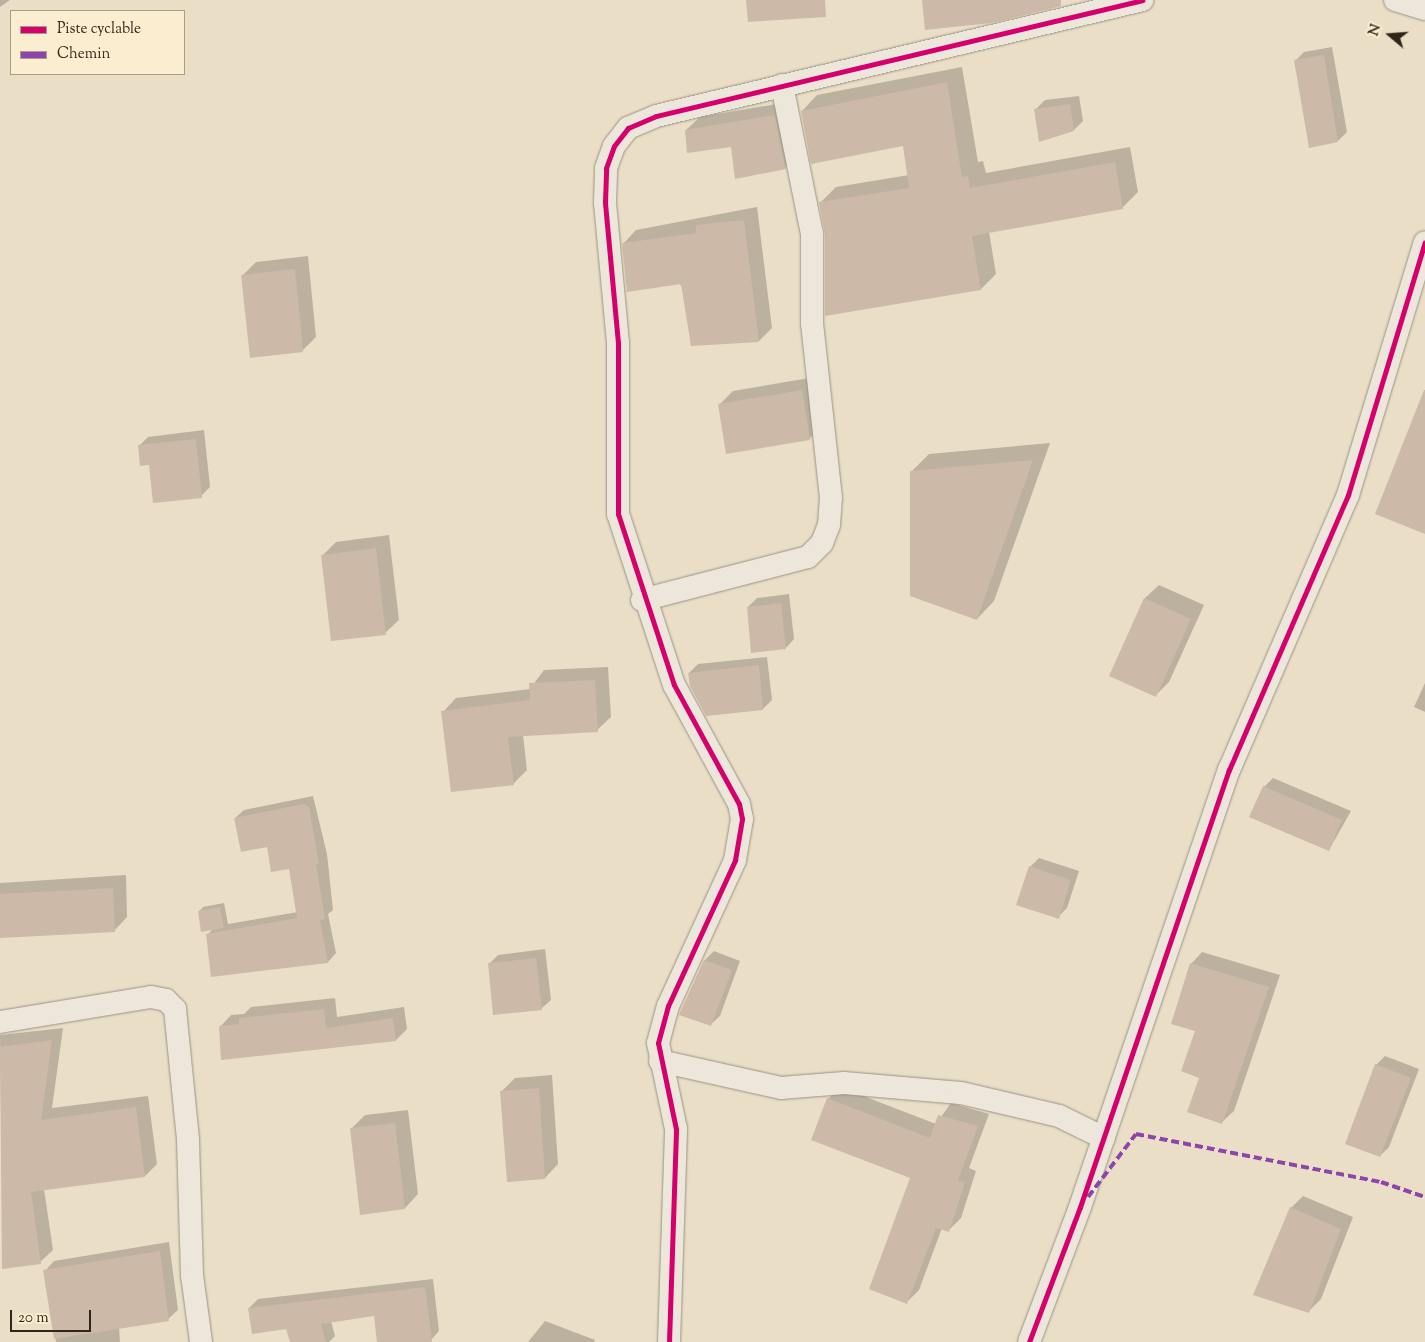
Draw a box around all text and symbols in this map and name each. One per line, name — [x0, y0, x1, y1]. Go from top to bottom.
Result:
legend — [10, 10, 185, 75]
north arrow — [1365, 10, 1415, 60]
text: Piste cyclable — [57, 19, 141, 40]
text: N — [1364, 22, 1387, 39]
text: Chemin — [57, 44, 110, 65]
scale bar — [12, 1300, 94, 1332]
text: 20 m — [18, 1308, 49, 1329]

